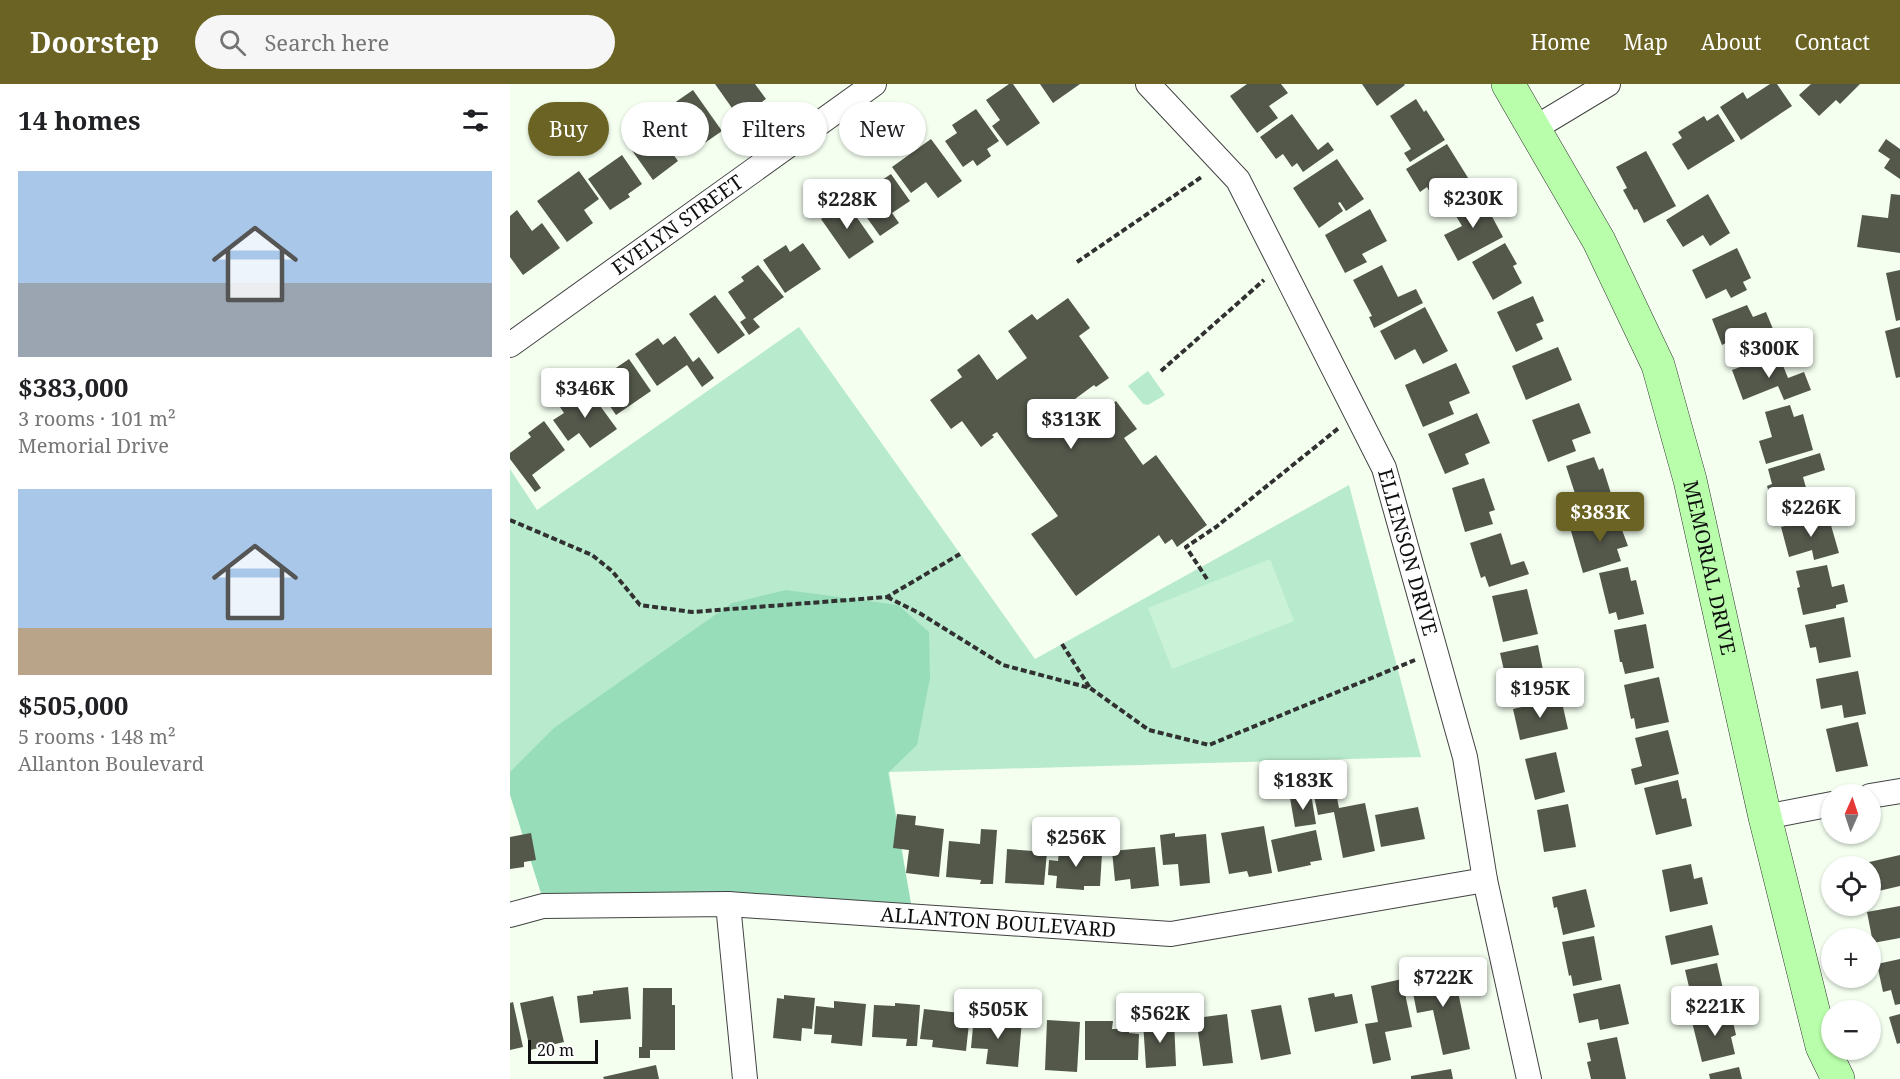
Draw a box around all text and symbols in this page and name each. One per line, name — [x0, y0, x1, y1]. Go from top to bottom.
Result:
search box — [195, 15, 615, 69]
text: Doorstep — [30, 23, 159, 61]
icon: search — [216, 26, 249, 59]
text: Search here — [264, 27, 389, 57]
text: Home — [1531, 28, 1591, 56]
text: Map — [1624, 28, 1668, 56]
text: About — [1701, 28, 1762, 56]
text: Contact — [1795, 28, 1870, 56]
text: 14 homes — [18, 102, 140, 138]
chip: Buy — [528, 102, 609, 156]
chip: Rent — [621, 102, 709, 156]
chip: Filters — [721, 102, 827, 156]
chip: New — [839, 102, 926, 156]
icon: filters — [459, 104, 492, 137]
street label: EVELYN STREET — [606, 168, 748, 281]
pin: $230K — [1431, 178, 1515, 229]
pin: $228K — [805, 179, 889, 230]
text: $230K — [1443, 184, 1503, 211]
text: $228K — [817, 185, 877, 212]
icon: home — [201, 210, 309, 318]
pin: $300K — [1727, 328, 1811, 379]
text: $300K — [1739, 334, 1799, 361]
pin: $346K — [543, 368, 627, 419]
text: $383,000 — [18, 369, 128, 405]
text: $346K — [555, 374, 615, 401]
pin: $313K — [1029, 399, 1113, 450]
text: 3 rooms · 101 m² — [18, 405, 176, 432]
text: $313K — [1041, 405, 1101, 432]
text: Memorial Drive — [18, 432, 169, 459]
street label: ELLENSON DRIVE — [1372, 466, 1444, 639]
street label: MEMORIAL DRIVE — [1677, 478, 1743, 657]
pin: $226K — [1769, 487, 1853, 538]
pin: $383K — [1558, 492, 1642, 543]
text: $226K — [1781, 493, 1841, 520]
text: $383K — [1570, 498, 1630, 525]
icon: home — [201, 528, 309, 636]
pin: $195K — [1498, 668, 1582, 719]
text: $195K — [1510, 674, 1570, 701]
text: $505,000 — [18, 687, 128, 723]
text: 5 rooms · 148 m² — [18, 723, 176, 750]
text: Allanton Boulevard — [18, 750, 204, 777]
pin: $183K — [1261, 760, 1345, 811]
text: $183K — [1273, 766, 1333, 793]
north arrow — [1821, 784, 1881, 844]
map controls — [1821, 784, 1881, 1060]
pin: $256K — [1034, 817, 1118, 868]
text: $256K — [1046, 823, 1106, 850]
button: locate — [1821, 856, 1881, 916]
street label: ALLANTON BOULEVARD — [880, 900, 1117, 943]
button: + — [1821, 928, 1881, 988]
pin: $722K — [1401, 957, 1485, 1008]
text: $722K — [1413, 963, 1473, 990]
pin: $221K — [1673, 986, 1757, 1037]
pin: $505K — [956, 989, 1040, 1040]
text: $221K — [1685, 992, 1745, 1019]
pin: $562K — [1118, 993, 1202, 1044]
text: $505K — [968, 995, 1028, 1022]
text: $562K — [1130, 999, 1190, 1026]
button: − — [1821, 1000, 1881, 1060]
scale bar — [528, 1037, 598, 1064]
text: 20 m — [537, 1039, 574, 1061]

